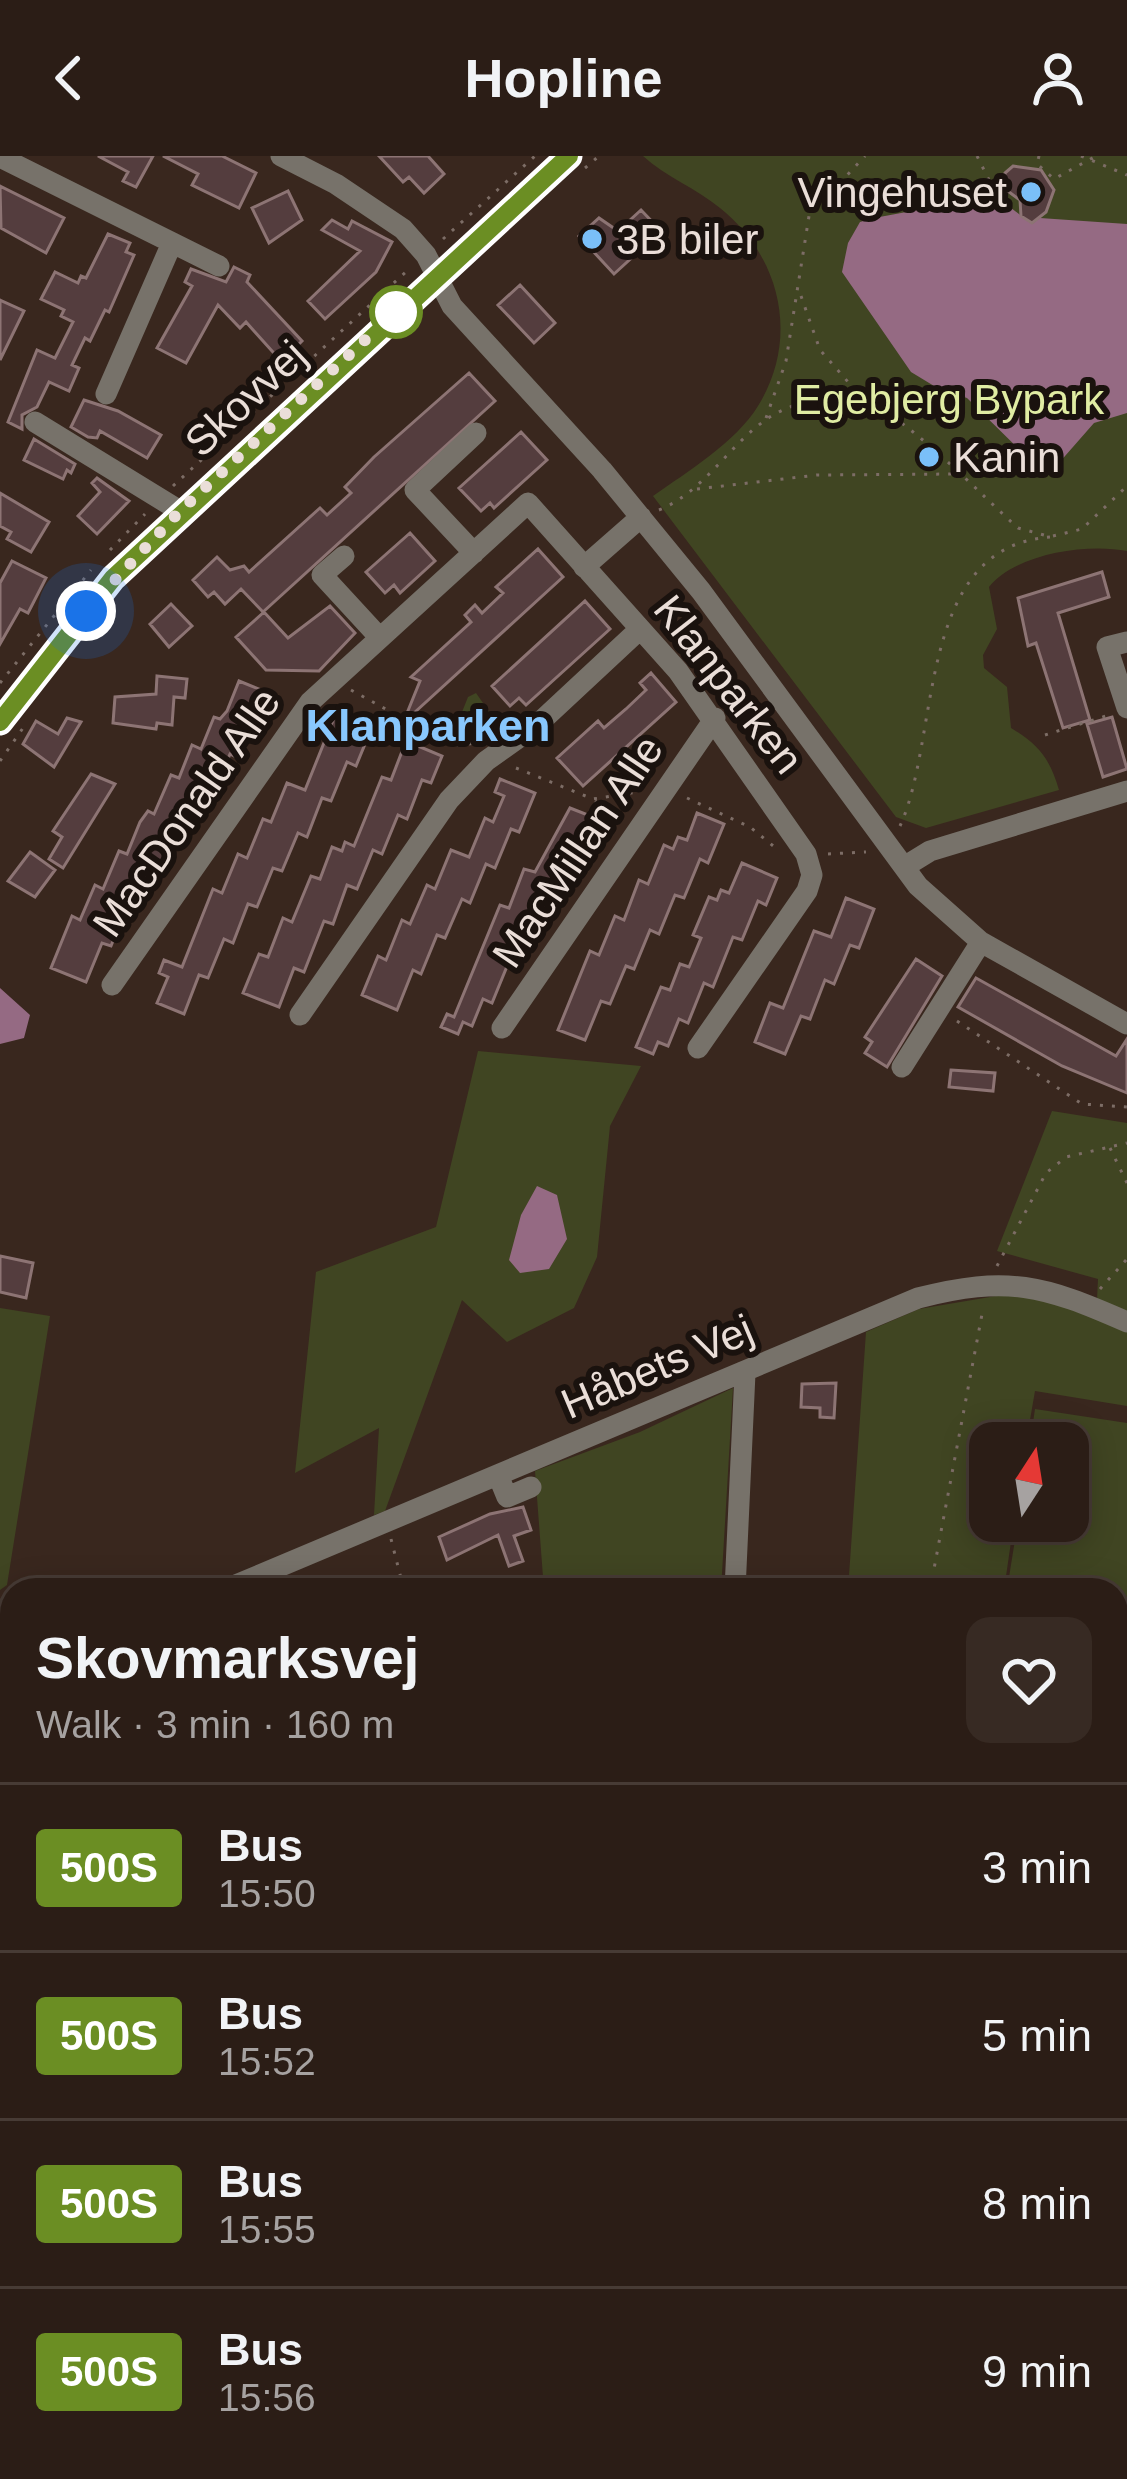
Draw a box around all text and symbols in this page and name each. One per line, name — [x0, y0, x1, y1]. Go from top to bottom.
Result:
icon: back — [36, 45, 102, 111]
icon: person — [1025, 45, 1091, 111]
text: Hopline — [465, 48, 663, 108]
place label: Vingehuset — [798, 169, 1007, 216]
marker: Vingehuset — [1018, 179, 1044, 205]
place label: 3B biler — [616, 216, 758, 263]
marker: 3B biler — [579, 226, 605, 252]
unlabelled marker — [371, 287, 421, 337]
street label: Skovvej — [176, 331, 315, 466]
park label: Egebjerg Bypark — [794, 376, 1105, 423]
place label: Kanin — [953, 434, 1060, 481]
marker: Kanin — [916, 444, 942, 470]
your location — [56, 581, 116, 641]
street label: Klanparken — [645, 586, 813, 782]
street label: MacDonald Alle — [83, 679, 289, 945]
district label: Klanparken — [305, 700, 551, 751]
street label: MacMillan Alle — [483, 727, 672, 976]
street label: Håbets Vej — [555, 1305, 760, 1428]
north arrow — [969, 1422, 1089, 1542]
map controls — [969, 1422, 1089, 1542]
button: heart — [966, 1617, 1092, 1743]
text: Skovmarksvej — [36, 1626, 419, 1690]
text: Walk · 3 min · 160 m — [36, 1703, 394, 1746]
text: Bus — [218, 1820, 303, 1871]
text: 3 min — [982, 1842, 1092, 1893]
text: 500S — [60, 1844, 158, 1891]
text: 15:50 — [218, 1872, 316, 1915]
text: Bus — [218, 1988, 303, 2039]
text: 5 min — [982, 2010, 1092, 2061]
text: 500S — [60, 2012, 158, 2059]
text: 15:52 — [218, 2040, 316, 2083]
text: Bus — [218, 2156, 303, 2207]
text: 8 min — [982, 2178, 1092, 2229]
text: 500S — [60, 2180, 158, 2227]
text: 15:55 — [218, 2208, 316, 2251]
text: Bus — [218, 2324, 303, 2375]
text: 9 min — [982, 2346, 1092, 2397]
text: 500S — [60, 2348, 158, 2395]
text: 15:56 — [218, 2376, 316, 2419]

